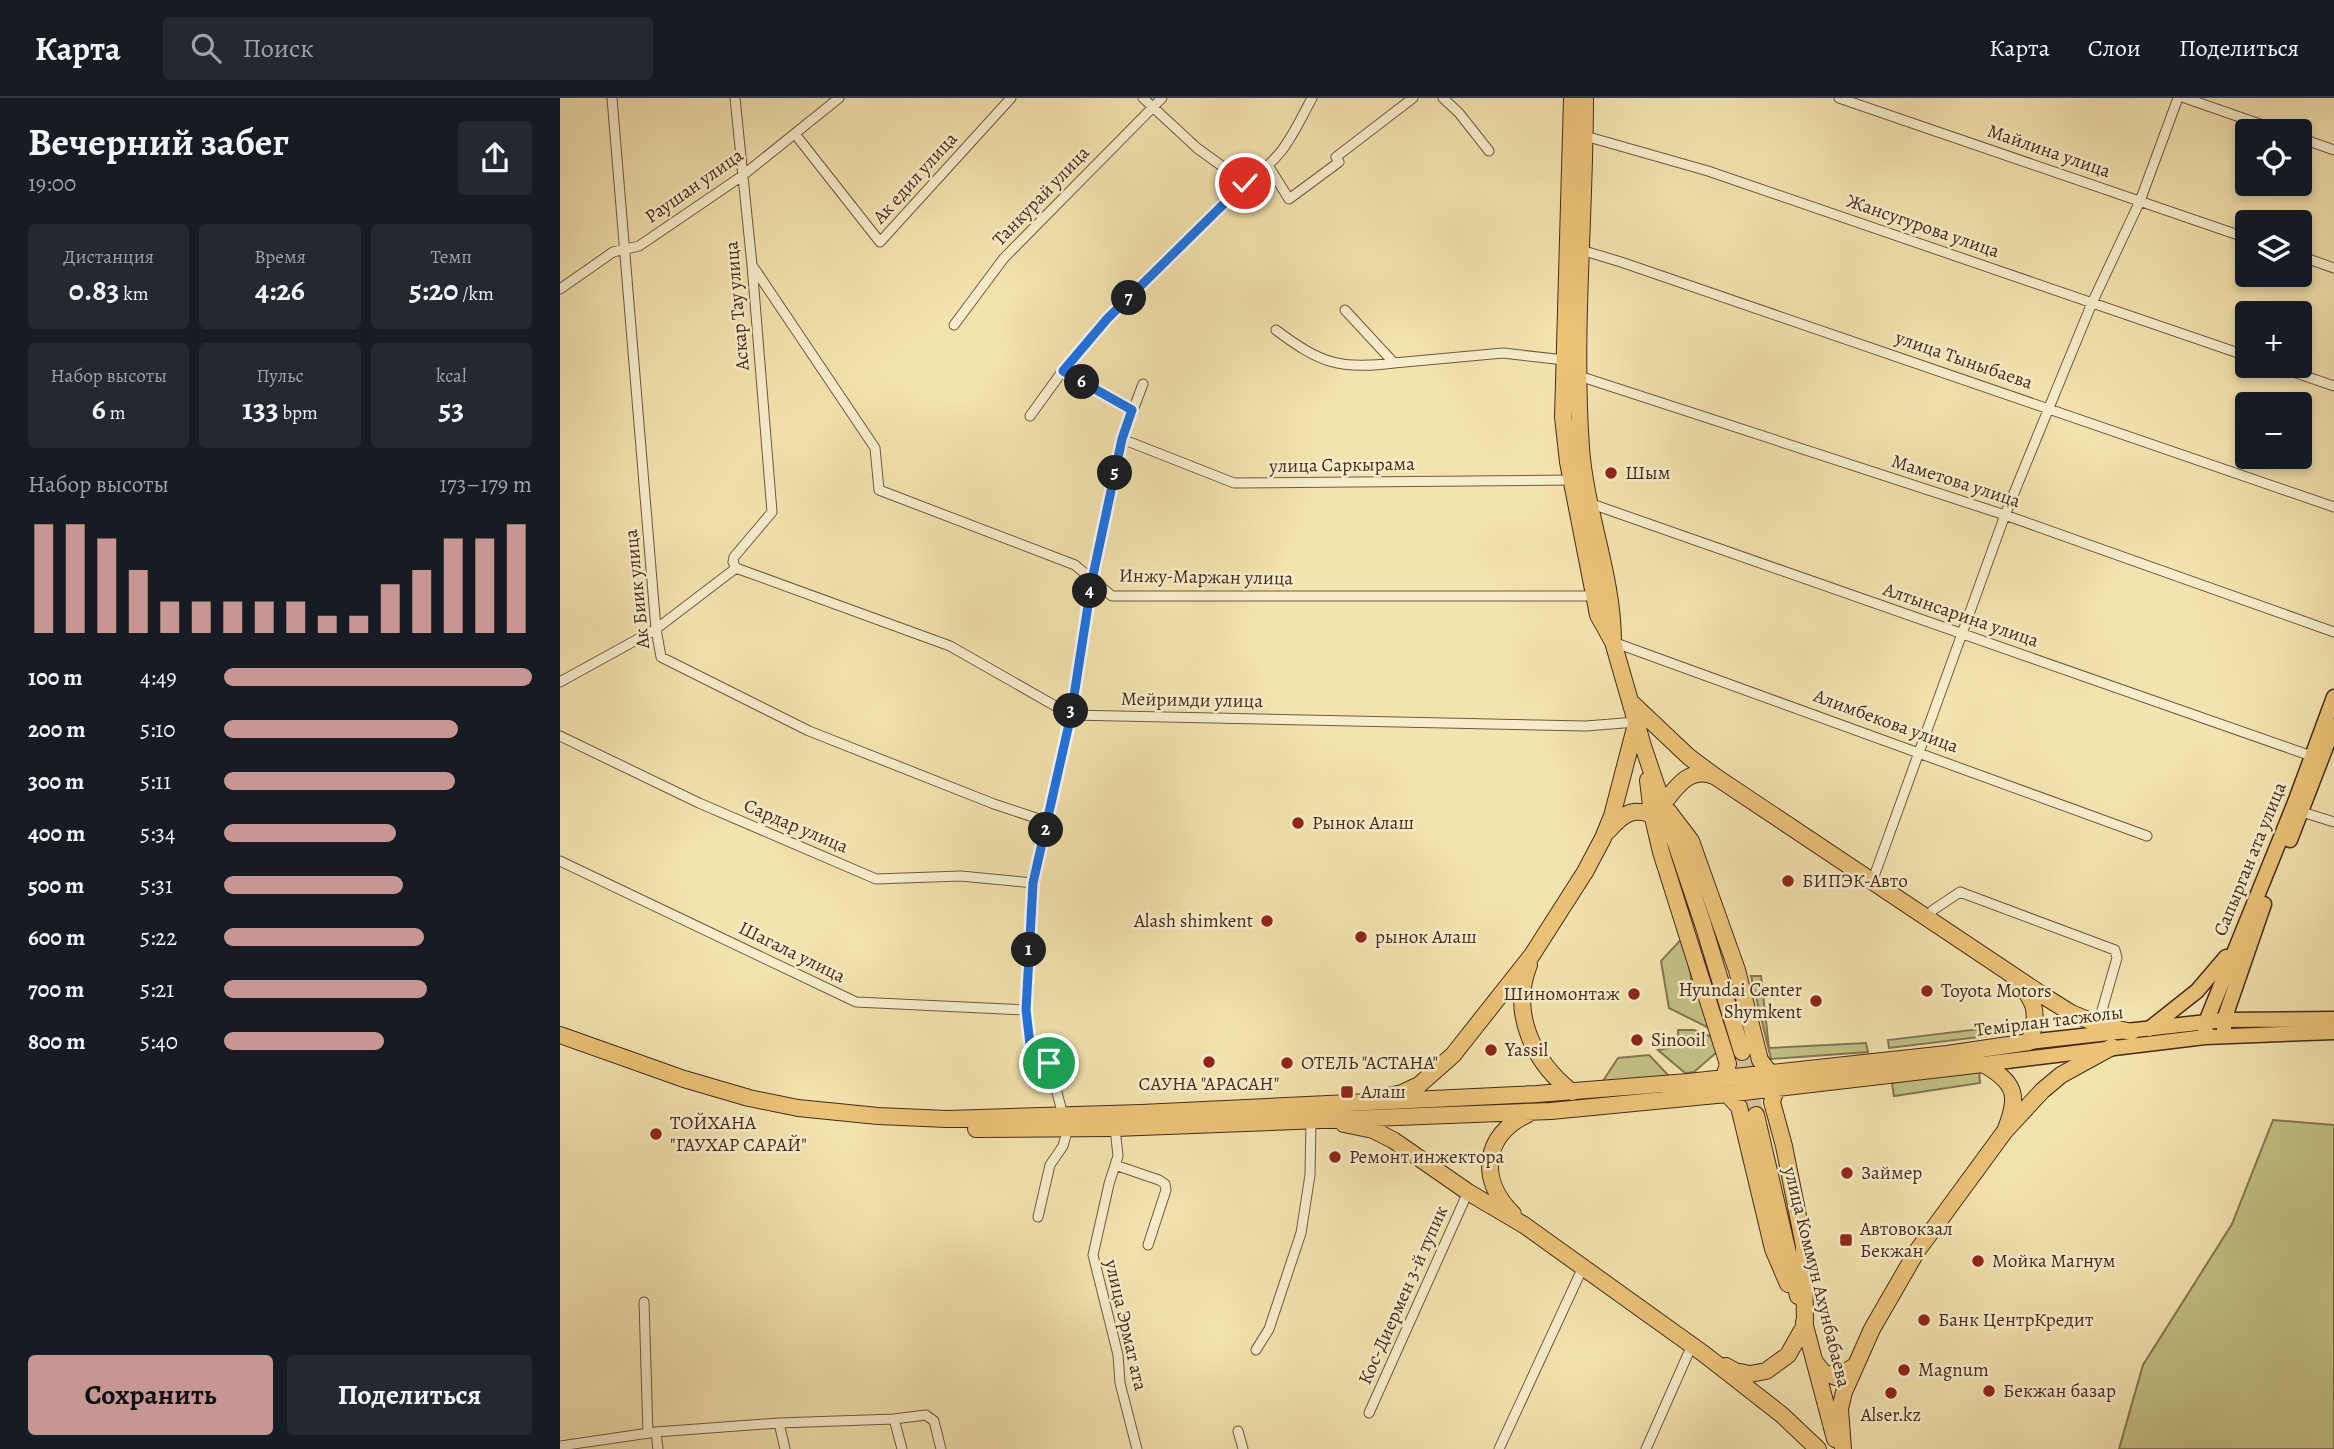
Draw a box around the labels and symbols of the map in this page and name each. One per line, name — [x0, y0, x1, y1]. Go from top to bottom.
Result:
street label: Майлина улица — [1984, 118, 2114, 184]
street label: Ак едил улица — [866, 126, 963, 230]
street label: Танкурай улица — [987, 140, 1096, 252]
street label: Раушан улица — [640, 142, 749, 230]
pin — [1215, 153, 1275, 213]
street label: Жансугурова улица — [1843, 188, 2003, 264]
street label: Аскар Тау улица — [718, 240, 756, 373]
pin: 7 — [1112, 280, 1146, 316]
street label: улица Тыныбаева — [1891, 324, 2036, 396]
pin: 6 — [1064, 364, 1100, 400]
street label: Маметова улица — [1888, 448, 2024, 514]
street label: улица Саркырама — [1268, 451, 1415, 479]
pin: 5 — [1098, 456, 1132, 490]
place label: Шым — [1625, 460, 1670, 486]
marker: Шым — [1603, 465, 1619, 481]
street label: Ак Биик улица — [618, 528, 656, 651]
street label: Инжу-Маржан улица — [1119, 562, 1294, 592]
pin: 4 — [1072, 574, 1108, 608]
street label: Алтынсарина улица — [1879, 576, 2042, 654]
street label: Алимбекова улица — [1809, 682, 1962, 759]
street label: Мейримди улица — [1121, 686, 1264, 714]
pin: 3 — [1054, 694, 1088, 728]
street label: Сапырган ата улица — [2207, 778, 2293, 940]
street label: Сардар улица — [740, 792, 852, 860]
place label: Рынок Алаш — [1312, 810, 1414, 836]
pin: 2 — [1028, 812, 1064, 848]
marker: Рынок Алаш — [1290, 815, 1306, 831]
place label: БИПЭК-Авто — [1802, 868, 1908, 894]
marker: БИПЭК-Авто — [1780, 873, 1796, 889]
place label: Alash shimkent — [1133, 908, 1253, 934]
marker: Alash shimkent — [1259, 913, 1275, 929]
street label: Шагала улица — [734, 915, 850, 989]
place label: рынок Алаш — [1375, 924, 1477, 950]
marker: рынок Алаш — [1353, 929, 1369, 945]
pin: 1 — [1012, 932, 1046, 968]
place label: Hyundai Center Shymkent — [1678, 977, 1802, 1025]
place label: Toyota Motors — [1941, 978, 2052, 1004]
place label: Шиномонтаж — [1503, 981, 1620, 1007]
marker: Toyota Motors — [1919, 983, 1935, 999]
marker: Шиномонтаж — [1626, 986, 1642, 1002]
marker: Hyundai Center Shymkent — [1808, 993, 1824, 1009]
street label: Темірлан тасжолы — [1973, 999, 2125, 1043]
place label: Sinooil — [1651, 1027, 1706, 1053]
marker: Sinooil — [1629, 1032, 1645, 1048]
pin — [1019, 1033, 1079, 1093]
place label: Yassil — [1504, 1037, 1549, 1063]
marker: Yassil — [1483, 1042, 1499, 1058]
place label: ОТЕЛЬ "АСТАНА" — [1301, 1050, 1438, 1076]
marker: САУНА "АРАСАН" — [1201, 1054, 1217, 1070]
marker: ОТЕЛЬ "АСТАНА" — [1279, 1055, 1295, 1071]
place label: САУНА "АРАСАН" — [1139, 1071, 1279, 1097]
place label: Алаш — [1360, 1079, 1406, 1105]
marker: Алаш — [1339, 1084, 1355, 1100]
place label: ТОЙХАНА "ГАУХАР САРАЙ" — [670, 1110, 807, 1158]
marker: ТОЙХАНА "ГАУХАР САРАЙ" — [648, 1126, 664, 1142]
place label: Ремонт инжектора — [1349, 1144, 1505, 1170]
marker: Ремонт инжектора — [1327, 1149, 1343, 1165]
place label: Займер — [1861, 1160, 1922, 1186]
street label: улица Коммун Ахунбабаева — [1777, 1163, 1857, 1390]
marker: Займер — [1839, 1165, 1855, 1181]
street label: Кос-Диермен 3-й тупик — [1352, 1201, 1454, 1389]
place label: Автовокзал Бекжан — [1859, 1216, 1953, 1264]
marker: Автовокзал Бекжан — [1838, 1232, 1854, 1248]
place label: Мойка Магнум — [1992, 1248, 2115, 1274]
marker: Мойка Магнум — [1970, 1253, 1986, 1269]
street label: улица Эрмат ата — [1098, 1256, 1154, 1393]
place label: Банк ЦентрКредит — [1938, 1307, 2094, 1333]
marker: Банк ЦентрКредит — [1916, 1312, 1932, 1328]
place label: Magnum — [1918, 1357, 1989, 1383]
marker: Magnum — [1896, 1362, 1912, 1378]
place label: Бекжан базар — [2003, 1378, 2116, 1404]
marker: Бекжан базар — [1981, 1383, 1997, 1399]
marker: Alser.kz — [1883, 1385, 1899, 1401]
place label: Alser.kz — [1860, 1402, 1921, 1428]

